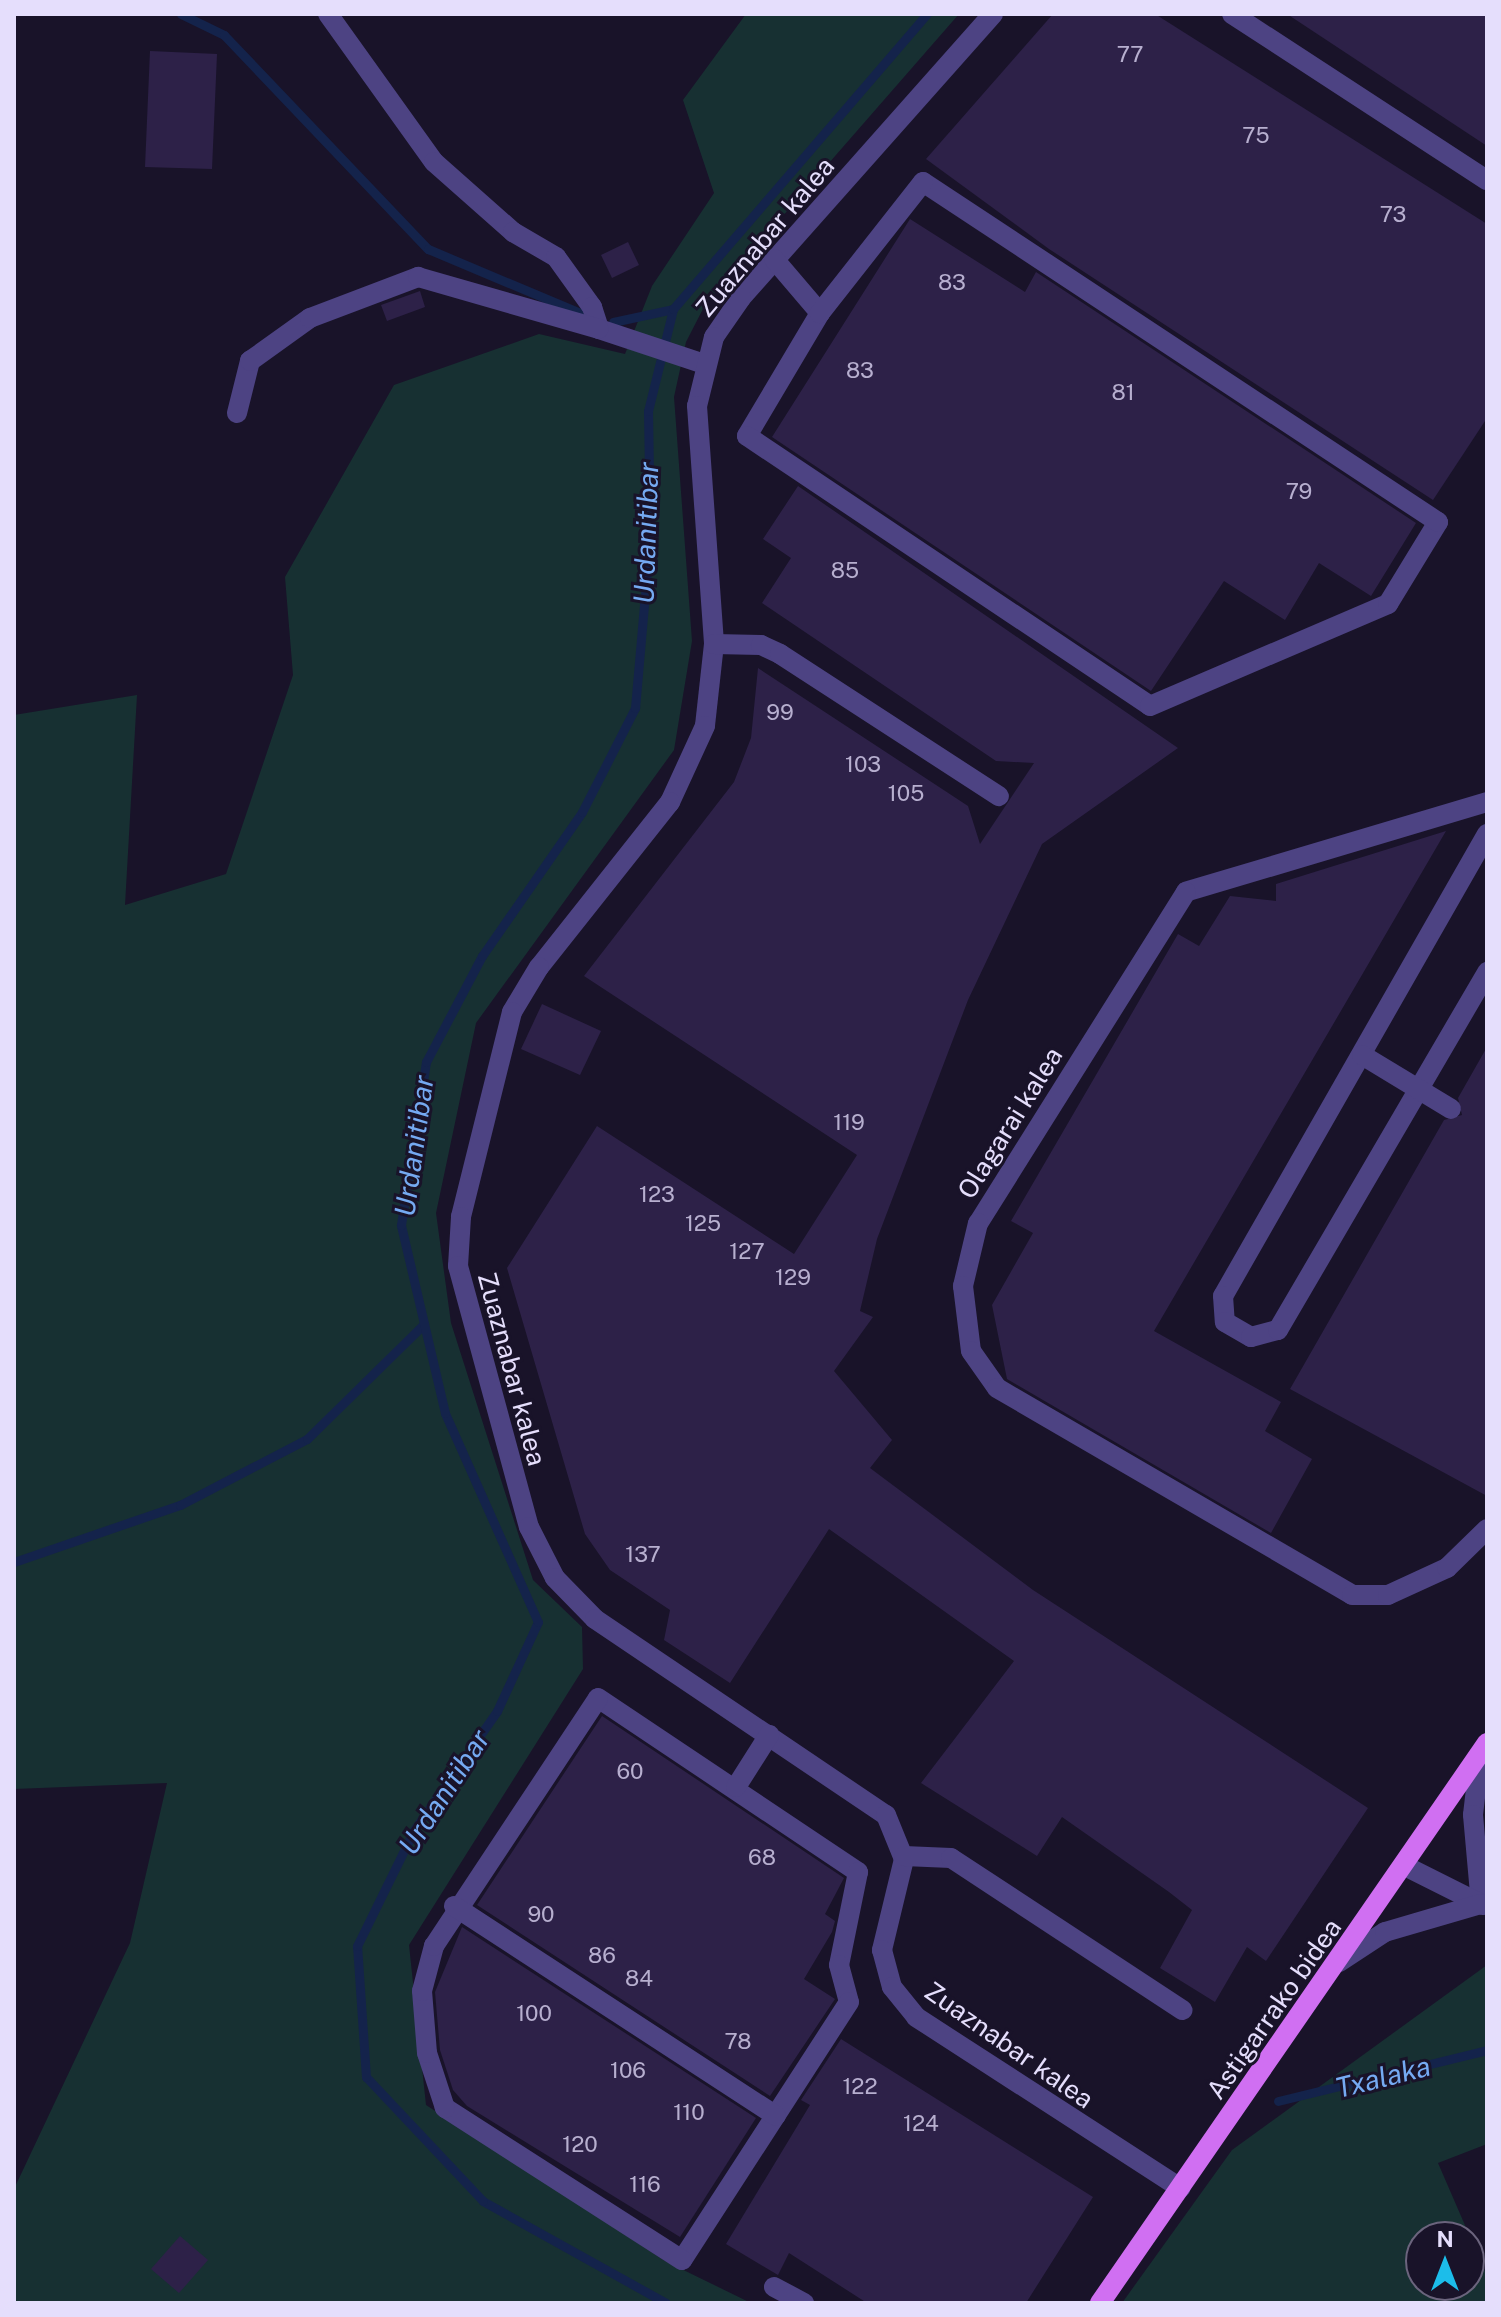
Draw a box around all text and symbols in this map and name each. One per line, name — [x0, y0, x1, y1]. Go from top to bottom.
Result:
house number: 77 — [1117, 42, 1143, 68]
house number: 75 — [1242, 123, 1270, 149]
street label: Zuaznabar kalea — [689, 151, 841, 323]
house number: 73 — [1380, 202, 1406, 228]
house number: 83 — [938, 270, 966, 296]
house number: 83 — [846, 358, 874, 384]
house number: 81 — [1111, 380, 1135, 406]
water label: Urdanitibar — [627, 461, 665, 605]
house number: 79 — [1286, 479, 1312, 505]
house number: 85 — [831, 558, 859, 584]
house number: 99 — [766, 700, 794, 726]
house number: 103 — [845, 752, 881, 778]
house number: 105 — [888, 781, 924, 807]
street label: Olagarai kalea — [951, 1041, 1069, 1205]
water label: Urdanitibar — [387, 1073, 441, 1219]
house number: 119 — [833, 1110, 865, 1136]
house number: 123 — [639, 1182, 675, 1208]
house number: 125 — [685, 1211, 721, 1237]
house number: 127 — [729, 1239, 765, 1265]
house number: 129 — [775, 1265, 811, 1291]
street label: Zuaznabar kalea — [471, 1269, 553, 1469]
house number: 137 — [625, 1542, 661, 1568]
water label: Urdanitibar — [391, 1723, 497, 1861]
house number: 60 — [616, 1759, 644, 1785]
house number: 68 — [748, 1845, 776, 1871]
house number: 90 — [527, 1902, 555, 1928]
street label: Astigarrako bidea — [1200, 1913, 1348, 2105]
house number: 86 — [588, 1943, 616, 1969]
house number: 84 — [625, 1966, 653, 1992]
street label: Zuaznabar kalea — [919, 1975, 1099, 2115]
house number: 100 — [516, 2001, 552, 2027]
house number: 78 — [724, 2029, 752, 2055]
water label: Txalaka — [1332, 2049, 1434, 2105]
house number: 106 — [610, 2058, 646, 2084]
house number: 122 — [842, 2074, 878, 2100]
house number: 110 — [673, 2100, 705, 2126]
house number: 124 — [903, 2111, 939, 2137]
house number: 120 — [562, 2132, 598, 2158]
house number: 116 — [629, 2172, 661, 2198]
north arrow — [1405, 2221, 1485, 2301]
text: N — [1436, 2226, 1454, 2252]

